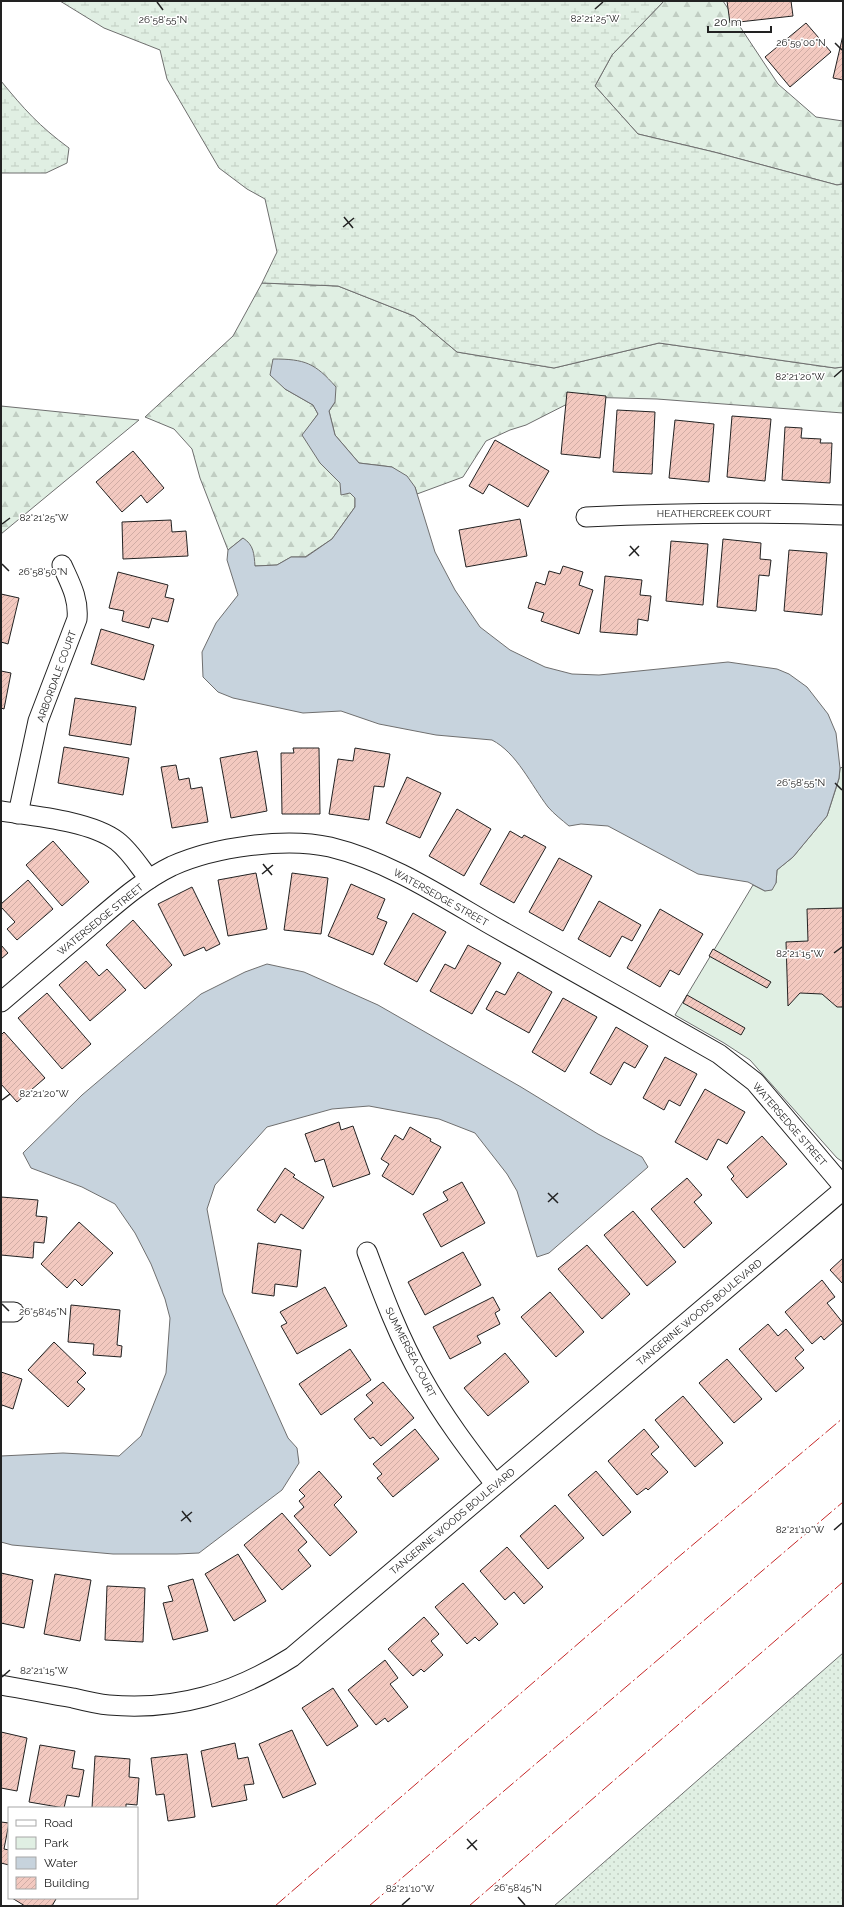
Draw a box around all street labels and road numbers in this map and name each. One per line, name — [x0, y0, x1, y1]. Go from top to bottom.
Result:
street label: HEATHERCREEK COURT — [657, 508, 771, 519]
street label: ARBORDALE COURT — [35, 629, 78, 723]
street label: WATERSEDGE STREET — [391, 867, 490, 928]
street label: WATERSEDGE STREET — [55, 882, 145, 957]
street label: WATERSEDGE STREET — [750, 1080, 829, 1168]
street label: TANGERINE WOODS BOULEVARD — [635, 1257, 764, 1368]
street label: SUMMERSEA COURT — [383, 1305, 438, 1399]
street label: TANGERINE WOODS BOULEVARD — [388, 1466, 517, 1577]

